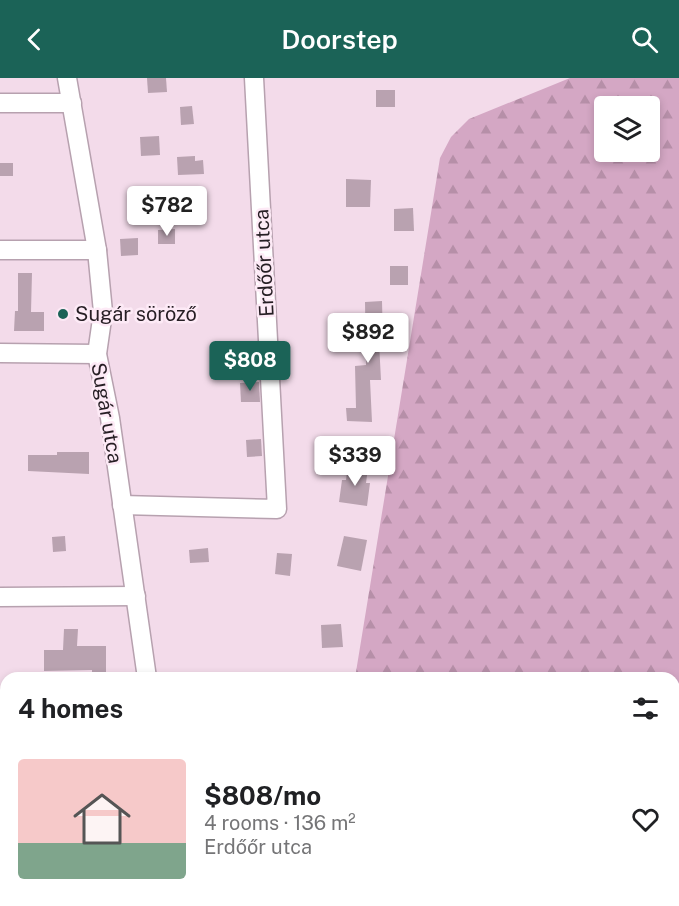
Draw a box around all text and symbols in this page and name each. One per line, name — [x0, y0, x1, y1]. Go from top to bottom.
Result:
icon: back — [18, 23, 51, 56]
text: Doorstep — [281, 23, 398, 55]
icon: search — [628, 23, 661, 56]
map controls — [594, 96, 660, 162]
button: layers — [594, 96, 660, 162]
pin: $782 — [131, 186, 203, 237]
text: $782 — [141, 193, 193, 217]
street label: Erdőőr utca — [249, 208, 279, 318]
place label: Sugár söröző — [75, 302, 197, 326]
marker: Sugár söröző — [56, 307, 70, 321]
pin: $892 — [332, 313, 404, 364]
text: $892 — [342, 320, 394, 344]
pin: $808 — [214, 341, 286, 392]
text: $808 — [223, 348, 277, 372]
street label: Sugár utca — [86, 361, 128, 465]
pin: $339 — [319, 436, 391, 487]
text: $339 — [328, 443, 382, 467]
icon: filters — [629, 692, 662, 725]
text: 4 homes — [18, 693, 123, 724]
text: $808/mo — [204, 780, 321, 811]
icon: home — [66, 783, 138, 855]
icon: heart — [629, 803, 662, 836]
text: 4 rooms · 136 m² — [204, 811, 356, 835]
text: Erdőőr utca — [204, 835, 312, 859]

